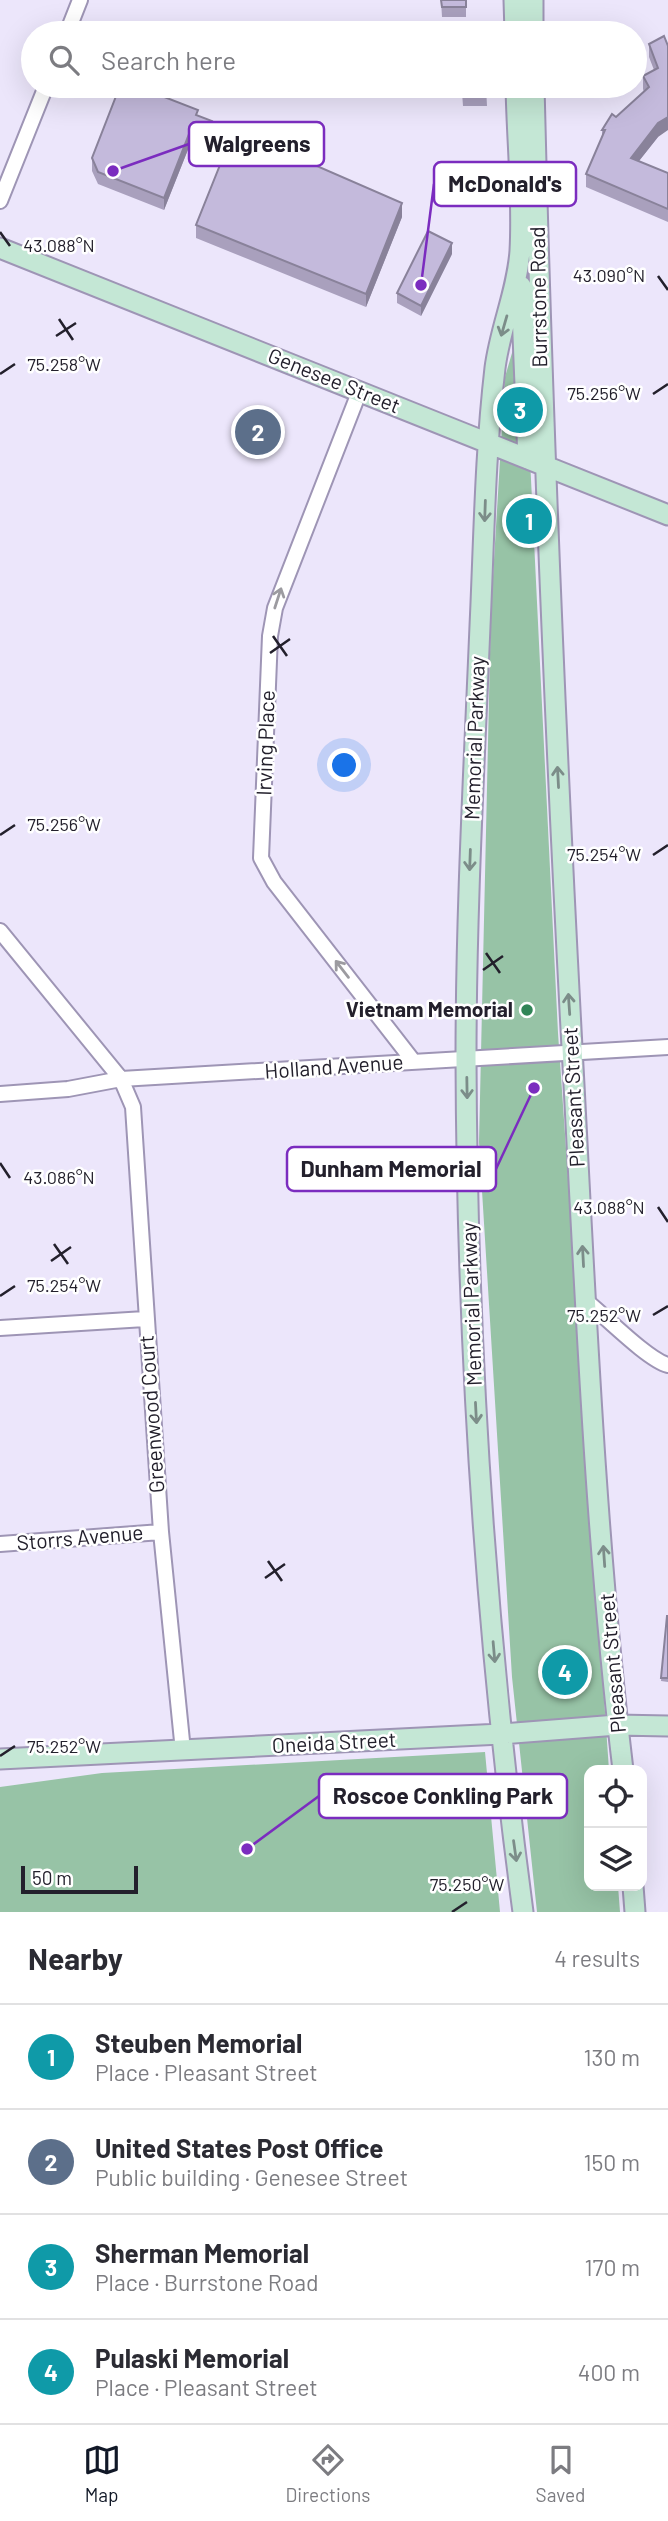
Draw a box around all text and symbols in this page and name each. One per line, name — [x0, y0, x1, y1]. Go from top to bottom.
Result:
search box — [21, 21, 647, 98]
icon: search — [45, 41, 83, 79]
text: Search here — [101, 44, 236, 75]
callout: Walgreens — [189, 122, 324, 166]
text: Walgreens — [203, 129, 311, 157]
callout: McDonald's — [434, 162, 576, 206]
text: McDonald's — [448, 169, 562, 197]
street label: Burrstone Road — [524, 226, 551, 368]
text: 43.088°N — [23, 234, 95, 256]
text: 43.090°N — [573, 264, 645, 286]
one-way arrow — [496, 315, 509, 337]
street label: Genesee Street — [265, 342, 404, 417]
text: 75.258°W — [27, 353, 101, 375]
text: 75.256°W — [567, 382, 641, 404]
pin: 3 — [497, 384, 543, 436]
pin: 2 — [235, 406, 281, 458]
pin: 1 — [506, 495, 552, 547]
one-way arrow — [478, 499, 491, 522]
one-way arrow — [272, 587, 285, 609]
street label: Memorial Parkway — [458, 655, 489, 820]
street label: Irving Place — [250, 690, 279, 796]
your location — [327, 748, 361, 782]
one-way arrow — [552, 766, 565, 789]
text: 75.256°W — [27, 813, 101, 835]
text: 75.254°W — [567, 843, 641, 865]
one-way arrow — [463, 849, 476, 872]
one-way arrow — [334, 961, 349, 979]
one-way arrow — [562, 993, 575, 1016]
place label: Vietnam Memorial — [346, 996, 513, 1021]
marker: Vietnam Memorial — [519, 1002, 535, 1018]
street label: Pleasant Street — [556, 1026, 589, 1168]
street label: Holland Avenue — [264, 1048, 404, 1083]
one-way arrow — [460, 1076, 473, 1099]
callout: Dunham Memorial — [287, 1147, 496, 1191]
text: Dunham Memorial — [300, 1154, 482, 1182]
text: 43.086°N — [23, 1166, 95, 1188]
text: 43.088°N — [573, 1196, 645, 1218]
street label: Memorial Parkway — [455, 1221, 486, 1386]
one-way arrow — [576, 1244, 589, 1267]
text: 75.254°W — [27, 1274, 101, 1296]
text: 75.252°W — [567, 1304, 641, 1326]
street label: Greenwood Court — [133, 1334, 168, 1494]
one-way arrow — [470, 1401, 483, 1424]
street label: Storrs Avenue — [15, 1519, 144, 1555]
one-way arrow — [597, 1545, 610, 1568]
street label: Pleasant Street — [593, 1592, 630, 1734]
one-way arrow — [488, 1641, 501, 1663]
pin: 4 — [542, 1646, 588, 1698]
street label: Oneida Street — [271, 1726, 397, 1757]
text: 75.252°W — [27, 1735, 101, 1757]
map controls — [584, 1765, 647, 1891]
button: locate — [584, 1765, 647, 1828]
callout: Roscoe Conkling Park — [319, 1774, 567, 1818]
text: Roscoe Conkling Park — [333, 1781, 553, 1809]
button: layers — [584, 1828, 647, 1891]
one-way arrow — [508, 1839, 521, 1861]
scale bar — [21, 1863, 138, 1895]
text: 50 m — [32, 1866, 72, 1889]
text: 75.250°W — [430, 1873, 504, 1895]
text: Nearby — [28, 1940, 123, 1976]
text: 4 results — [554, 1944, 640, 1972]
text: Steuben Memorial — [95, 2027, 302, 2058]
text: 1 — [47, 2043, 55, 2071]
text: 130 m — [583, 2043, 640, 2071]
text: Place · Pleasant Street — [95, 2058, 318, 2086]
text: United States Post Office — [95, 2132, 384, 2163]
text: 2 — [45, 2148, 57, 2176]
text: 150 m — [584, 2148, 640, 2176]
text: Public building · Genesee Street — [95, 2163, 408, 2191]
text: Sherman Memorial — [95, 2237, 309, 2268]
text: 3 — [45, 2253, 57, 2281]
text: 170 m — [584, 2253, 640, 2281]
text: Place · Burrstone Road — [95, 2268, 319, 2296]
text: Pulaski Memorial — [95, 2342, 289, 2373]
text: 4 — [44, 2358, 58, 2386]
text: 400 m — [578, 2358, 640, 2386]
text: Place · Pleasant Street — [95, 2373, 318, 2401]
tab: Map — [83, 2441, 121, 2506]
tab: Directions — [286, 2441, 371, 2506]
tab: Saved — [536, 2441, 585, 2506]

